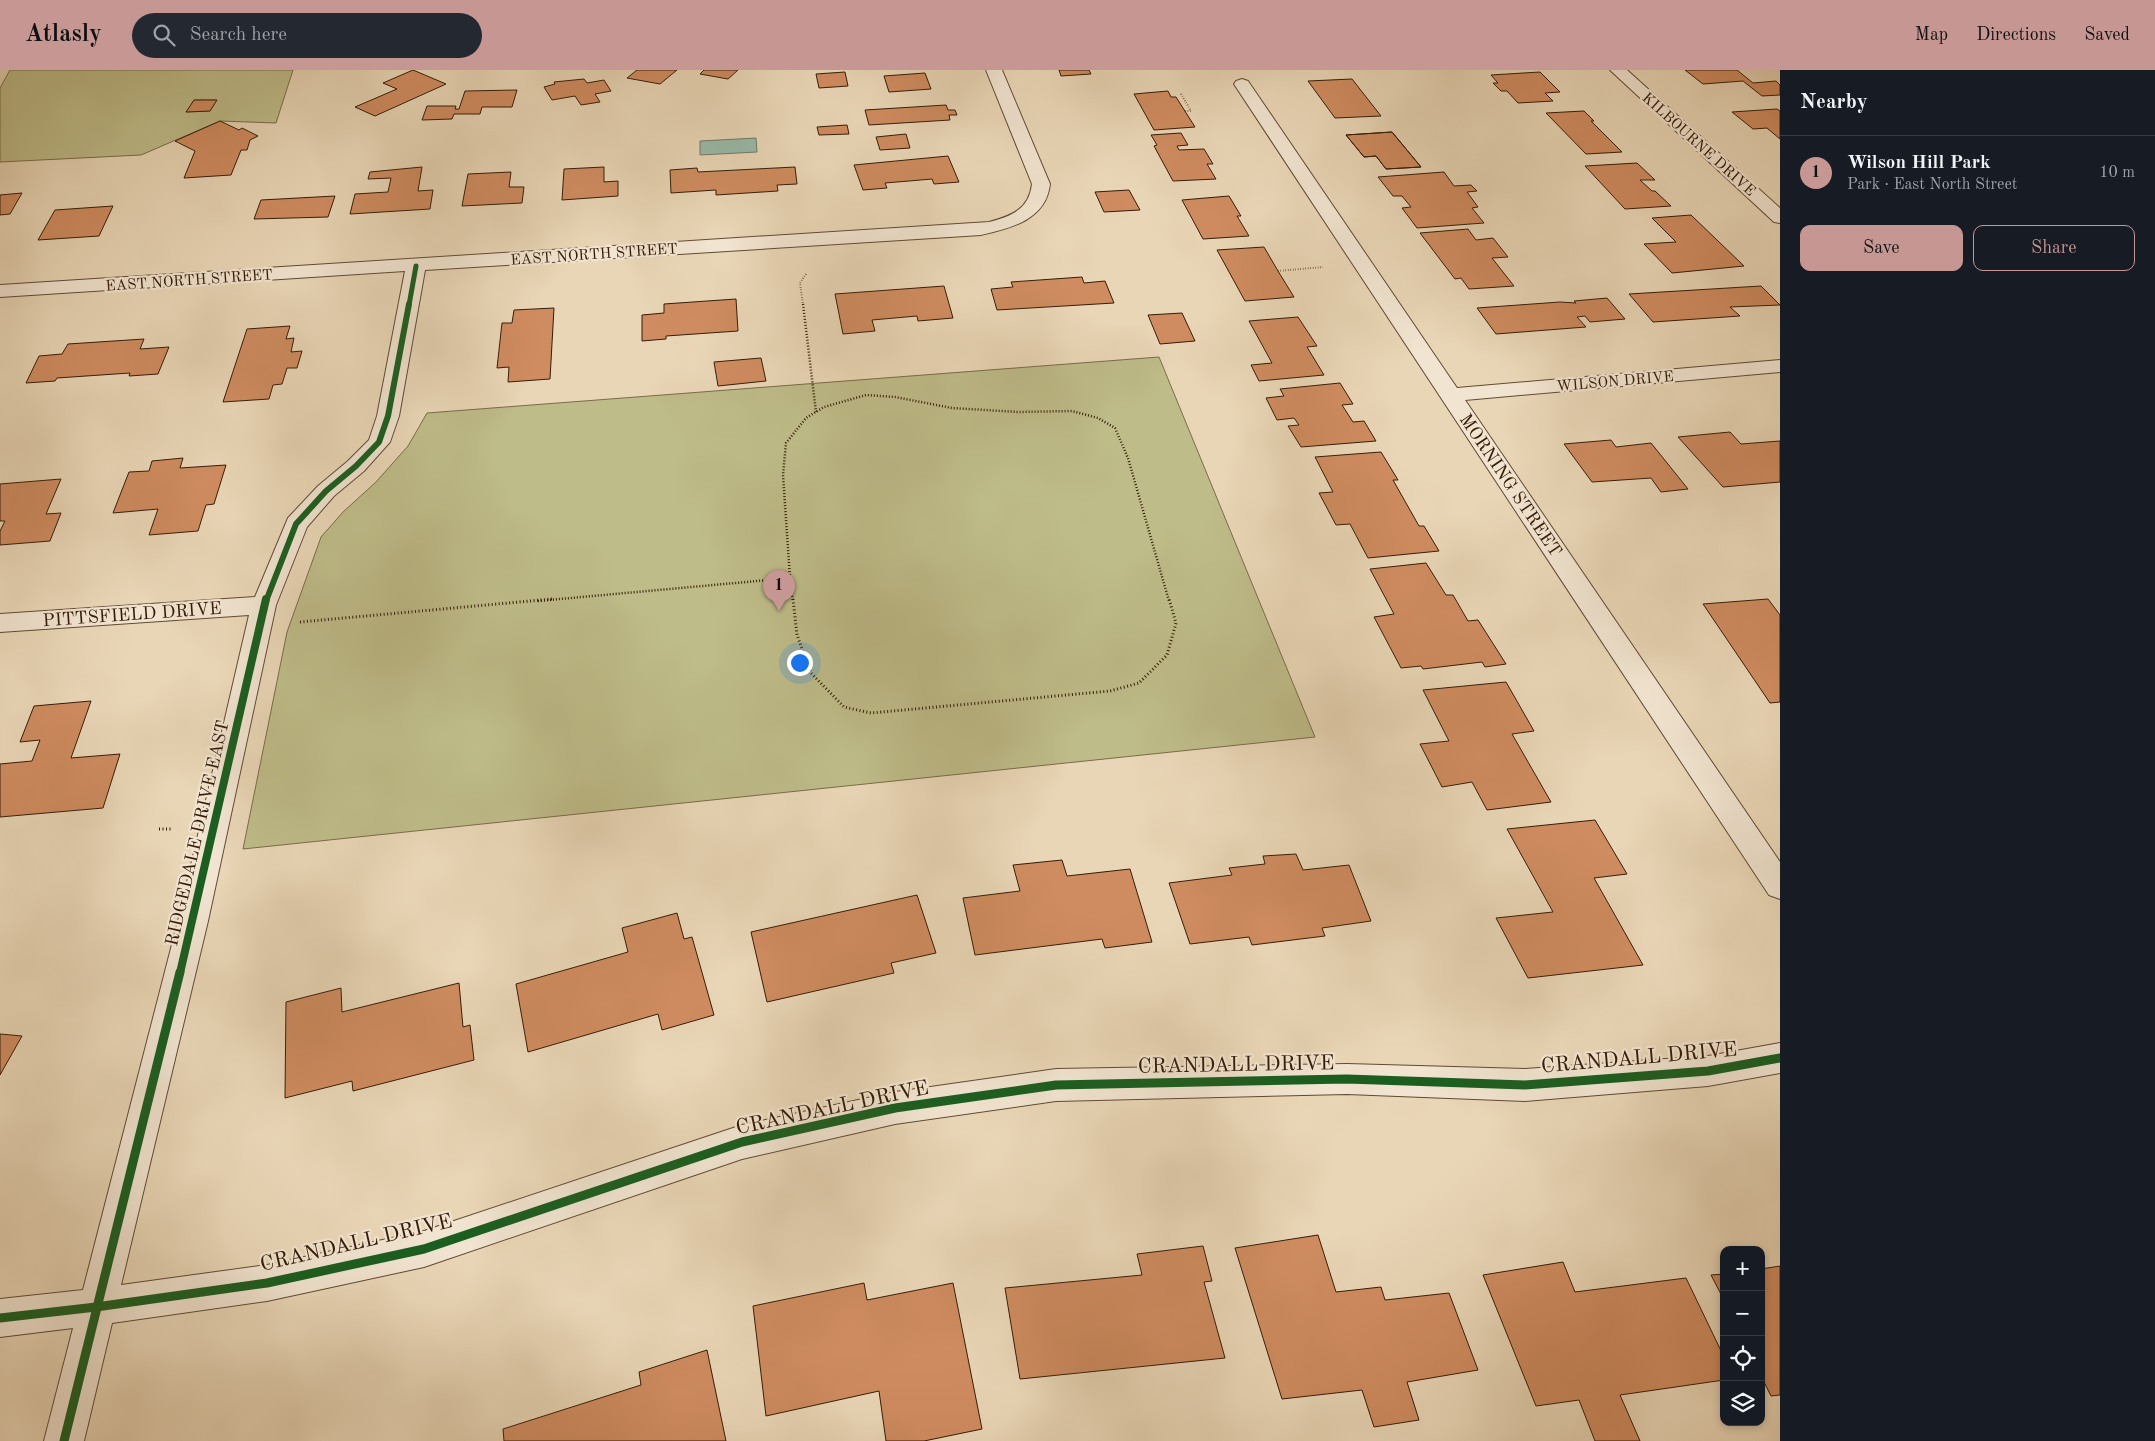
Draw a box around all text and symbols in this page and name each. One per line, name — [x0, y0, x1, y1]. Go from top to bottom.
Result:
search box — [132, 13, 482, 58]
icon: search — [150, 21, 178, 49]
text: Atlasly — [25, 23, 102, 47]
text: Search here — [190, 26, 287, 45]
text: Map — [1915, 26, 1948, 44]
text: Directions — [1976, 26, 2056, 44]
text: Saved — [2084, 26, 2130, 44]
street label: KILBOURNE DRIVE — [1639, 91, 1757, 200]
text: Nearby — [1800, 92, 1868, 113]
text: Wilson Hill Park — [1847, 154, 1991, 173]
text: 1 — [1811, 165, 1821, 181]
text: 10 m — [2099, 165, 2135, 181]
text: Park · East North Street — [1847, 177, 2017, 193]
button: Save — [1800, 225, 1963, 271]
button: Share — [1973, 225, 2135, 271]
street label: EAST NORTH STREET — [510, 242, 678, 269]
street label: EAST NORTH STREET — [105, 268, 273, 295]
street label: WILSON DRIVE — [1556, 370, 1674, 395]
street label: MORNING STREET — [1456, 411, 1565, 560]
pin: 1 — [763, 570, 795, 611]
street label: PITTSFIELD DRIVE — [42, 600, 222, 630]
your location — [787, 650, 813, 676]
street label: RIDGEDALE DRIVE EAST — [163, 719, 233, 948]
street label: CRANDALL DRIVE — [1540, 1039, 1738, 1078]
street label: CRANDALL DRIVE — [1137, 1053, 1335, 1078]
street label: CRANDALL DRIVE — [734, 1078, 931, 1139]
street label: CRANDALL DRIVE — [258, 1211, 455, 1276]
map controls — [1720, 1246, 1765, 1426]
button: + — [1720, 1246, 1765, 1291]
button: − — [1720, 1291, 1765, 1336]
button: locate — [1720, 1336, 1765, 1381]
button: layers — [1720, 1381, 1765, 1426]

